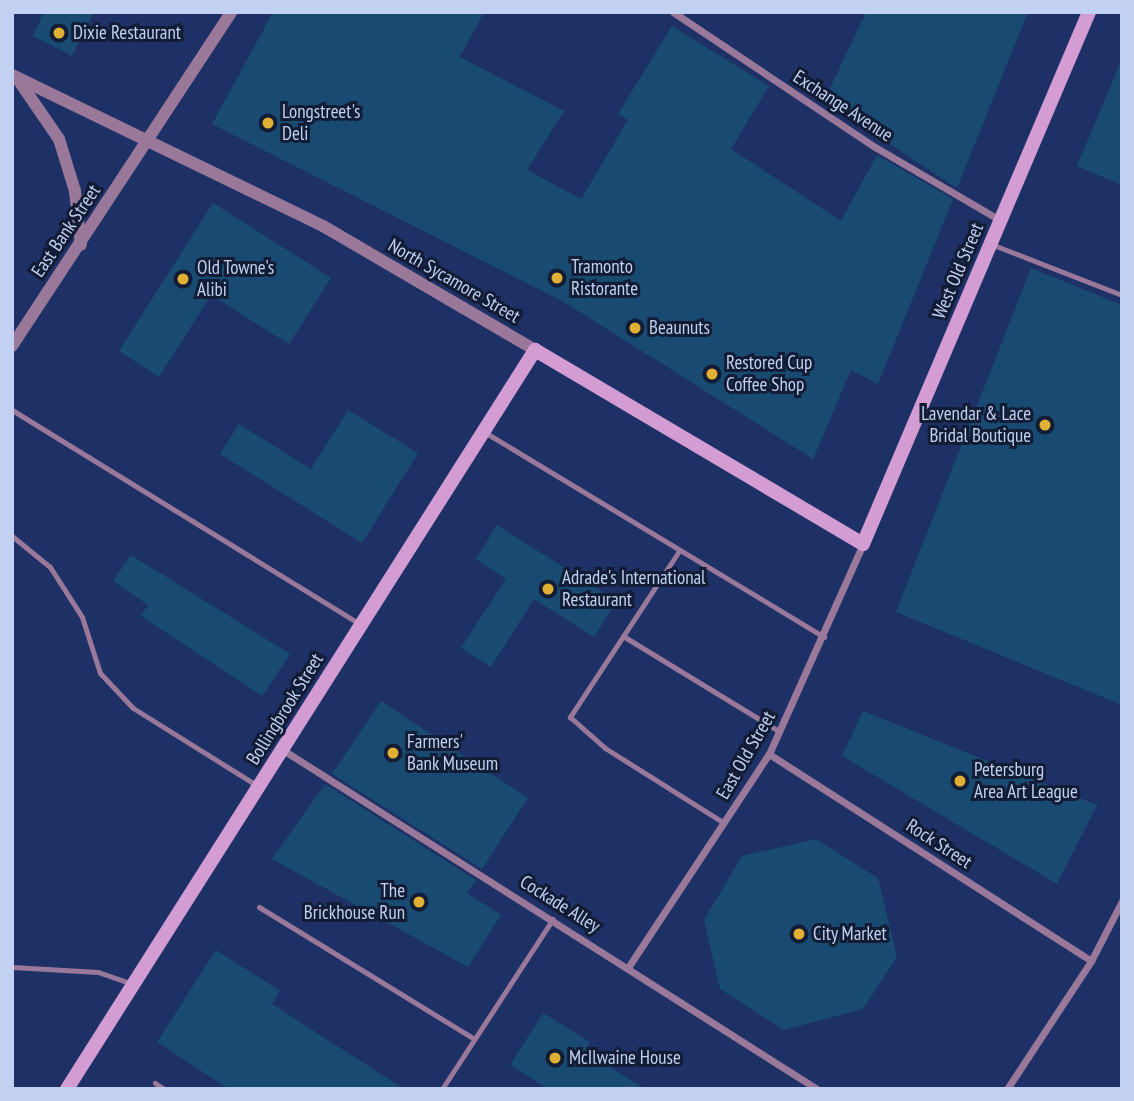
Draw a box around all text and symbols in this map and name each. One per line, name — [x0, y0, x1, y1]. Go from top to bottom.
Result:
place label: Dixie Restaurant — [73, 22, 181, 44]
marker: Dixie Restaurant — [51, 25, 67, 41]
street label: Exchange Avenue — [789, 65, 897, 147]
place label: Longstreet's Deli — [282, 101, 360, 145]
marker: Longstreet's Deli — [260, 115, 276, 131]
street label: East Bank Street — [27, 180, 105, 282]
street label: West Old Street — [928, 220, 988, 322]
street label: North Sycamore Street — [384, 234, 524, 328]
place label: Tramonto Ristorante — [571, 256, 638, 300]
place label: Old Towne's Alibi — [197, 257, 275, 301]
marker: Tramonto Ristorante — [549, 270, 565, 286]
marker: Old Towne's Alibi — [175, 271, 191, 287]
place label: Beaunuts — [649, 317, 710, 339]
marker: Beaunuts — [627, 320, 643, 336]
place label: Restored Cup Coffee Shop — [726, 352, 812, 396]
marker: Restored Cup Coffee Shop — [704, 366, 720, 382]
place label: Lavendar & Lace Bridal Boutique — [921, 403, 1031, 447]
marker: Lavendar & Lace Bridal Boutique — [1037, 417, 1053, 433]
place label: Adrade's International Restaurant — [562, 567, 706, 611]
marker: Adrade's International Restaurant — [540, 581, 556, 597]
street label: Bollingbrook Street — [242, 649, 328, 769]
street label: East Old Street — [712, 707, 780, 803]
place label: Farmers' Bank Museum — [407, 731, 499, 775]
marker: Farmers' Bank Museum — [385, 745, 401, 761]
place label: Petersburg Area Art League — [974, 759, 1078, 803]
marker: Petersburg Area Art League — [952, 773, 968, 789]
street label: Rock Street — [902, 814, 976, 874]
street label: Cockade Alley — [515, 870, 605, 938]
place label: The Brickhouse Run — [304, 880, 405, 924]
marker: The Brickhouse Run — [411, 894, 427, 910]
place label: City Market — [813, 923, 887, 945]
marker: City Market — [791, 926, 807, 942]
place label: McIlwaine House — [569, 1047, 681, 1069]
marker: McIlwaine House — [547, 1050, 563, 1066]

